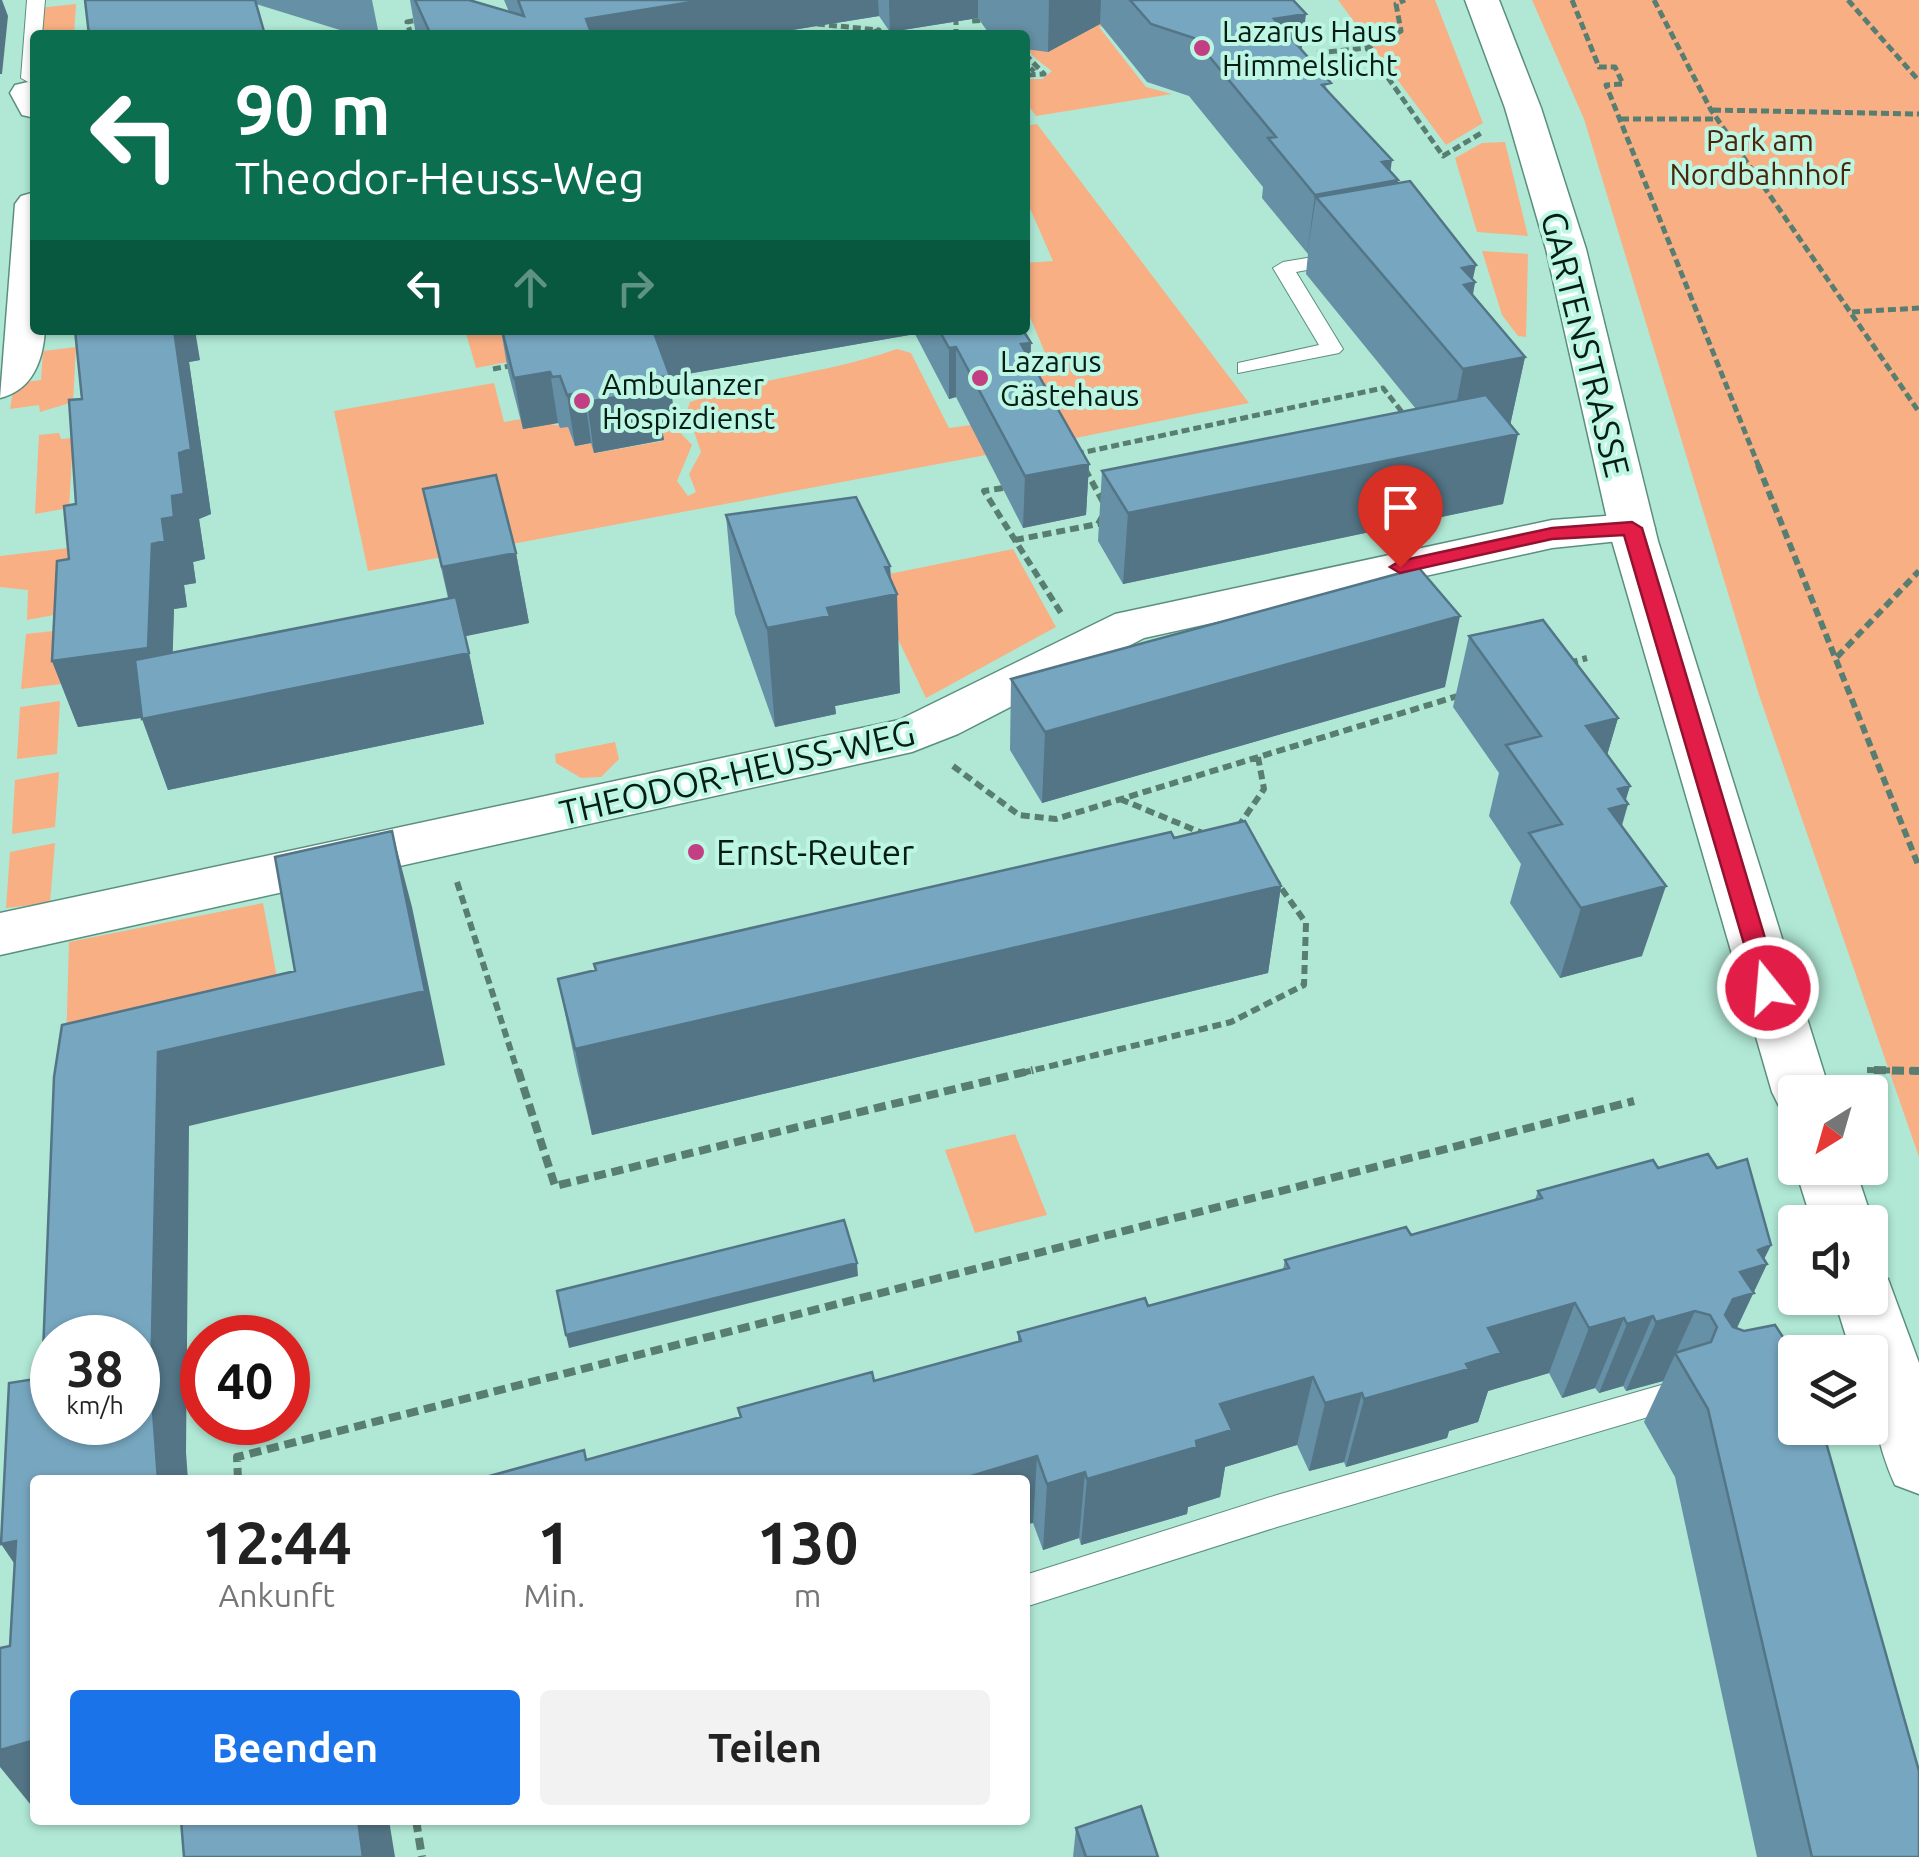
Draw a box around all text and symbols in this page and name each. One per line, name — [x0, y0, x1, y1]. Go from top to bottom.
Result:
place label: Lazarus Haus Himmelslicht — [1222, 14, 1398, 82]
marker: Lazarus Haus Himmelslicht — [1191, 37, 1213, 59]
icon: left — [70, 70, 200, 200]
text: 90 m — [235, 70, 391, 148]
park label: Park am Nordbahnhof — [1669, 123, 1851, 191]
text: Theodor-Heuss-Weg — [235, 152, 644, 203]
street label: GARTENSTRASSE — [1534, 207, 1638, 481]
icon: left — [398, 260, 453, 315]
icon: ahead — [503, 260, 558, 315]
icon: right — [608, 260, 663, 315]
place label: Lazarus Gästehaus — [1000, 344, 1139, 412]
place label: Ambulanzer Hospizdienst — [602, 367, 775, 435]
marker: Lazarus Gästehaus — [969, 367, 991, 389]
marker: Ambulanzer Hospizdienst — [571, 390, 593, 412]
pin — [1358, 465, 1443, 568]
icon: arrive — [1373, 480, 1428, 535]
street label: THEODOR-HEUSS-WEG — [556, 712, 918, 832]
place label: Ernst-Reuter — [716, 832, 914, 872]
marker: Ernst-Reuter — [685, 841, 707, 863]
position arrow — [1716, 936, 1820, 1040]
north arrow — [1778, 1075, 1888, 1185]
map controls — [1778, 1075, 1888, 1445]
button: sound — [1778, 1205, 1888, 1315]
speed limit sign: 40 — [180, 1315, 310, 1445]
button: layers — [1778, 1335, 1888, 1445]
text: 38 — [67, 1340, 123, 1396]
text: km/h — [66, 1391, 124, 1419]
text: 12:44 — [202, 1508, 352, 1575]
text: 1 — [537, 1508, 571, 1575]
text: 130 — [757, 1508, 858, 1575]
text: Ankunft — [218, 1577, 335, 1613]
text: Min. — [523, 1577, 585, 1613]
text: m — [794, 1577, 821, 1613]
button: Beenden — [70, 1690, 520, 1805]
button: Teilen — [540, 1690, 990, 1805]

